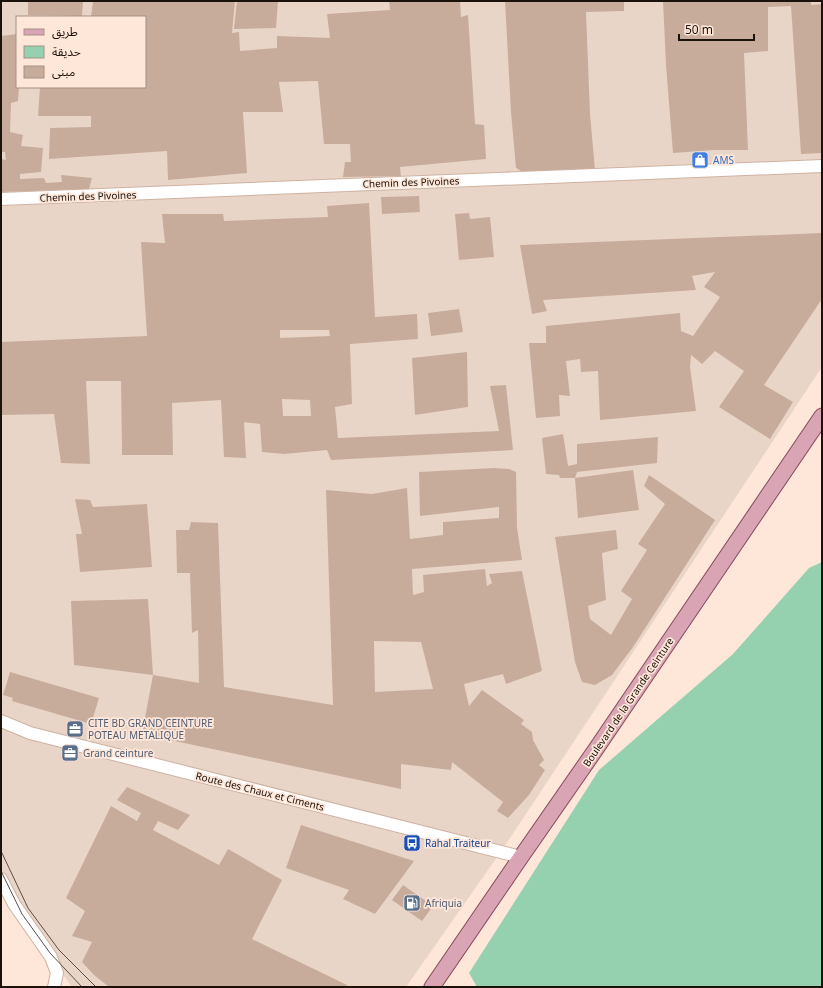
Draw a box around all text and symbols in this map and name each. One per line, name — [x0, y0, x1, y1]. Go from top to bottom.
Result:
legend — [16, 16, 146, 88]
scale bar — [679, 16, 754, 42]
text: 50 m — [685, 21, 713, 38]
text: طريق — [52, 23, 78, 40]
text: حديقة — [52, 43, 81, 60]
text: مبنى — [52, 63, 75, 80]
shop icon: AMS — [690, 150, 710, 170]
place label: AMS — [713, 153, 734, 167]
street label: Chemin des Pivoines — [362, 173, 460, 191]
street label: Chemin des Pivoines — [39, 187, 137, 205]
street label: Boulevard de la Grande Ceinture — [579, 634, 677, 769]
place label: CITE BD GRAND CEINTURE POTEAU METALIQUE — [88, 716, 213, 742]
office icon: CITE BD GRAND CEINTURE POTEAU METALIQUE — [65, 719, 85, 739]
office icon: Grand ceinture — [60, 743, 80, 763]
place label: Grand ceinture — [83, 746, 154, 760]
street label: Route des Chaux et Ciments — [194, 768, 326, 814]
bus stop icon: Rahal Traiteur — [402, 833, 422, 853]
place label: Rahal Traiteur — [425, 836, 491, 850]
fuel station icon: Afriquia — [402, 893, 422, 913]
place label: Afriquia — [425, 896, 462, 910]

